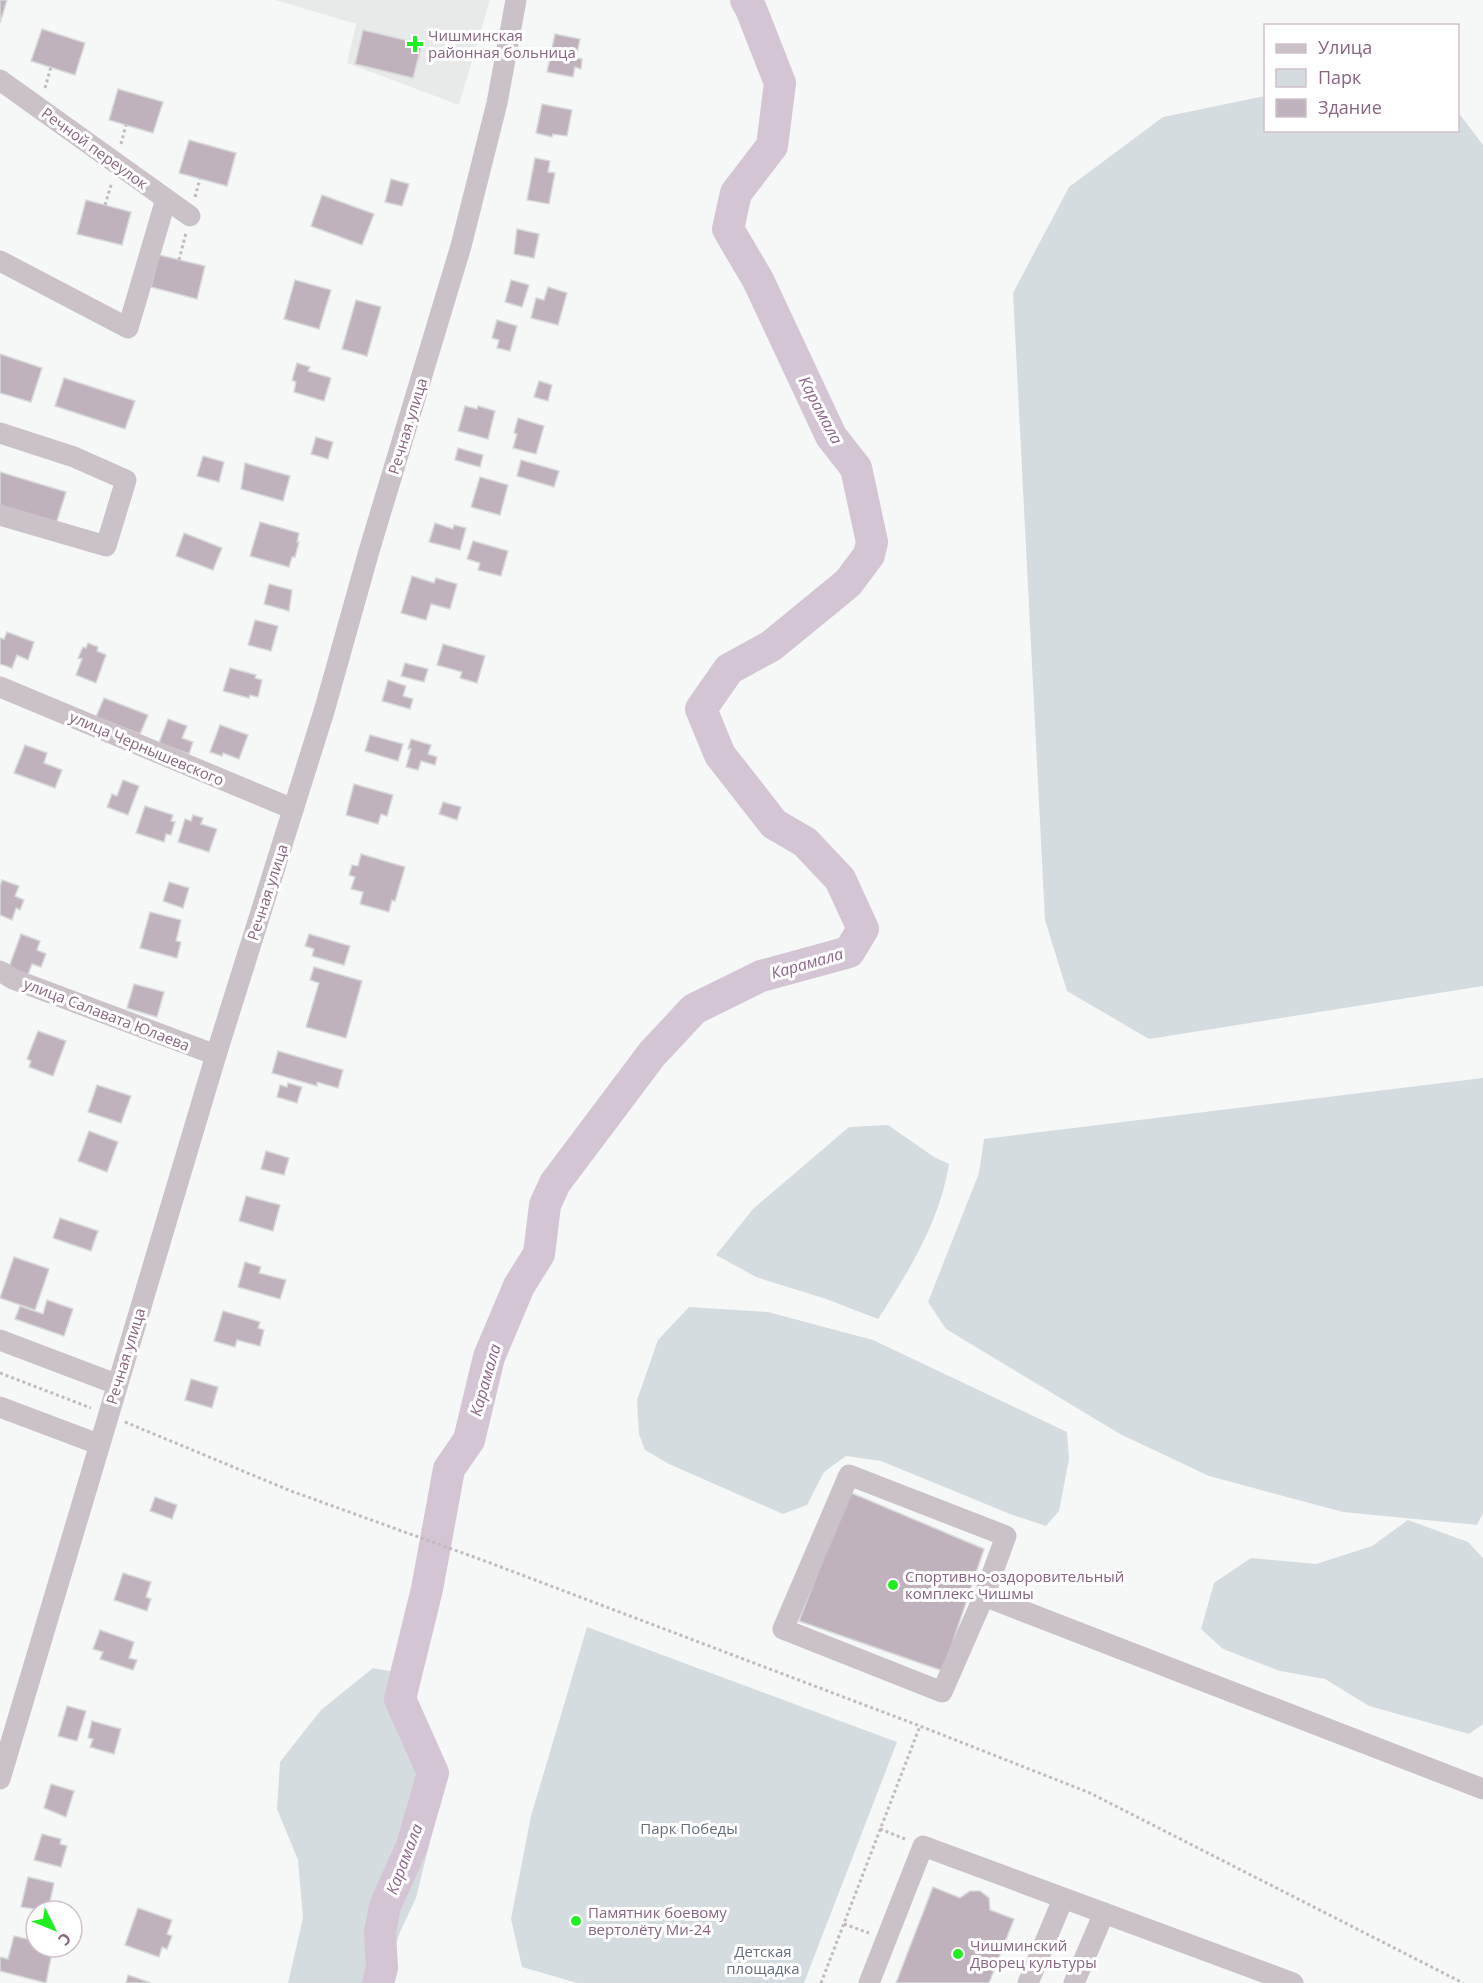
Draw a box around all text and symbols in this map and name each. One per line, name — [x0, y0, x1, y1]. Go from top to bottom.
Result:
legend — [1264, 24, 1459, 132]
place label: Чишминская районная больница — [428, 25, 576, 62]
marker: Чишминская районная больница — [406, 35, 424, 53]
text: Улица — [1318, 35, 1372, 59]
text: Парк — [1318, 65, 1362, 89]
text: Здание — [1318, 95, 1382, 119]
street label: Речной переулок — [38, 103, 152, 193]
water label: Карамала — [794, 372, 848, 448]
street label: Речная улица — [383, 375, 431, 477]
street label: улица Чернышевского — [67, 706, 227, 790]
street label: Речная улица — [242, 841, 292, 943]
water label: Карамала — [768, 942, 846, 984]
street label: улица Салавата Юлаева — [21, 973, 193, 1055]
street label: Речная улица — [101, 1305, 149, 1407]
water label: Карамала — [464, 1341, 506, 1419]
place label: Спортивно-оздоровительный комплекс Чишмы — [905, 1566, 1124, 1603]
marker: Спортивно-оздоровительный комплекс Чишмы — [886, 1578, 900, 1592]
park label: Парк Победы — [640, 1818, 738, 1838]
water label: Карамала — [380, 1820, 428, 1898]
north arrow — [24, 1899, 84, 1959]
place label: Памятник боевому вертолёту Ми-24 — [588, 1902, 727, 1939]
marker: Памятник боевому вертолёту Ми-24 — [569, 1914, 583, 1928]
text: С — [53, 1928, 76, 1950]
place label: Чишминский Дворец культуры — [970, 1935, 1097, 1972]
park label: Детская площадка — [726, 1941, 800, 1978]
marker: Чишминский Дворец культуры — [951, 1947, 965, 1961]

